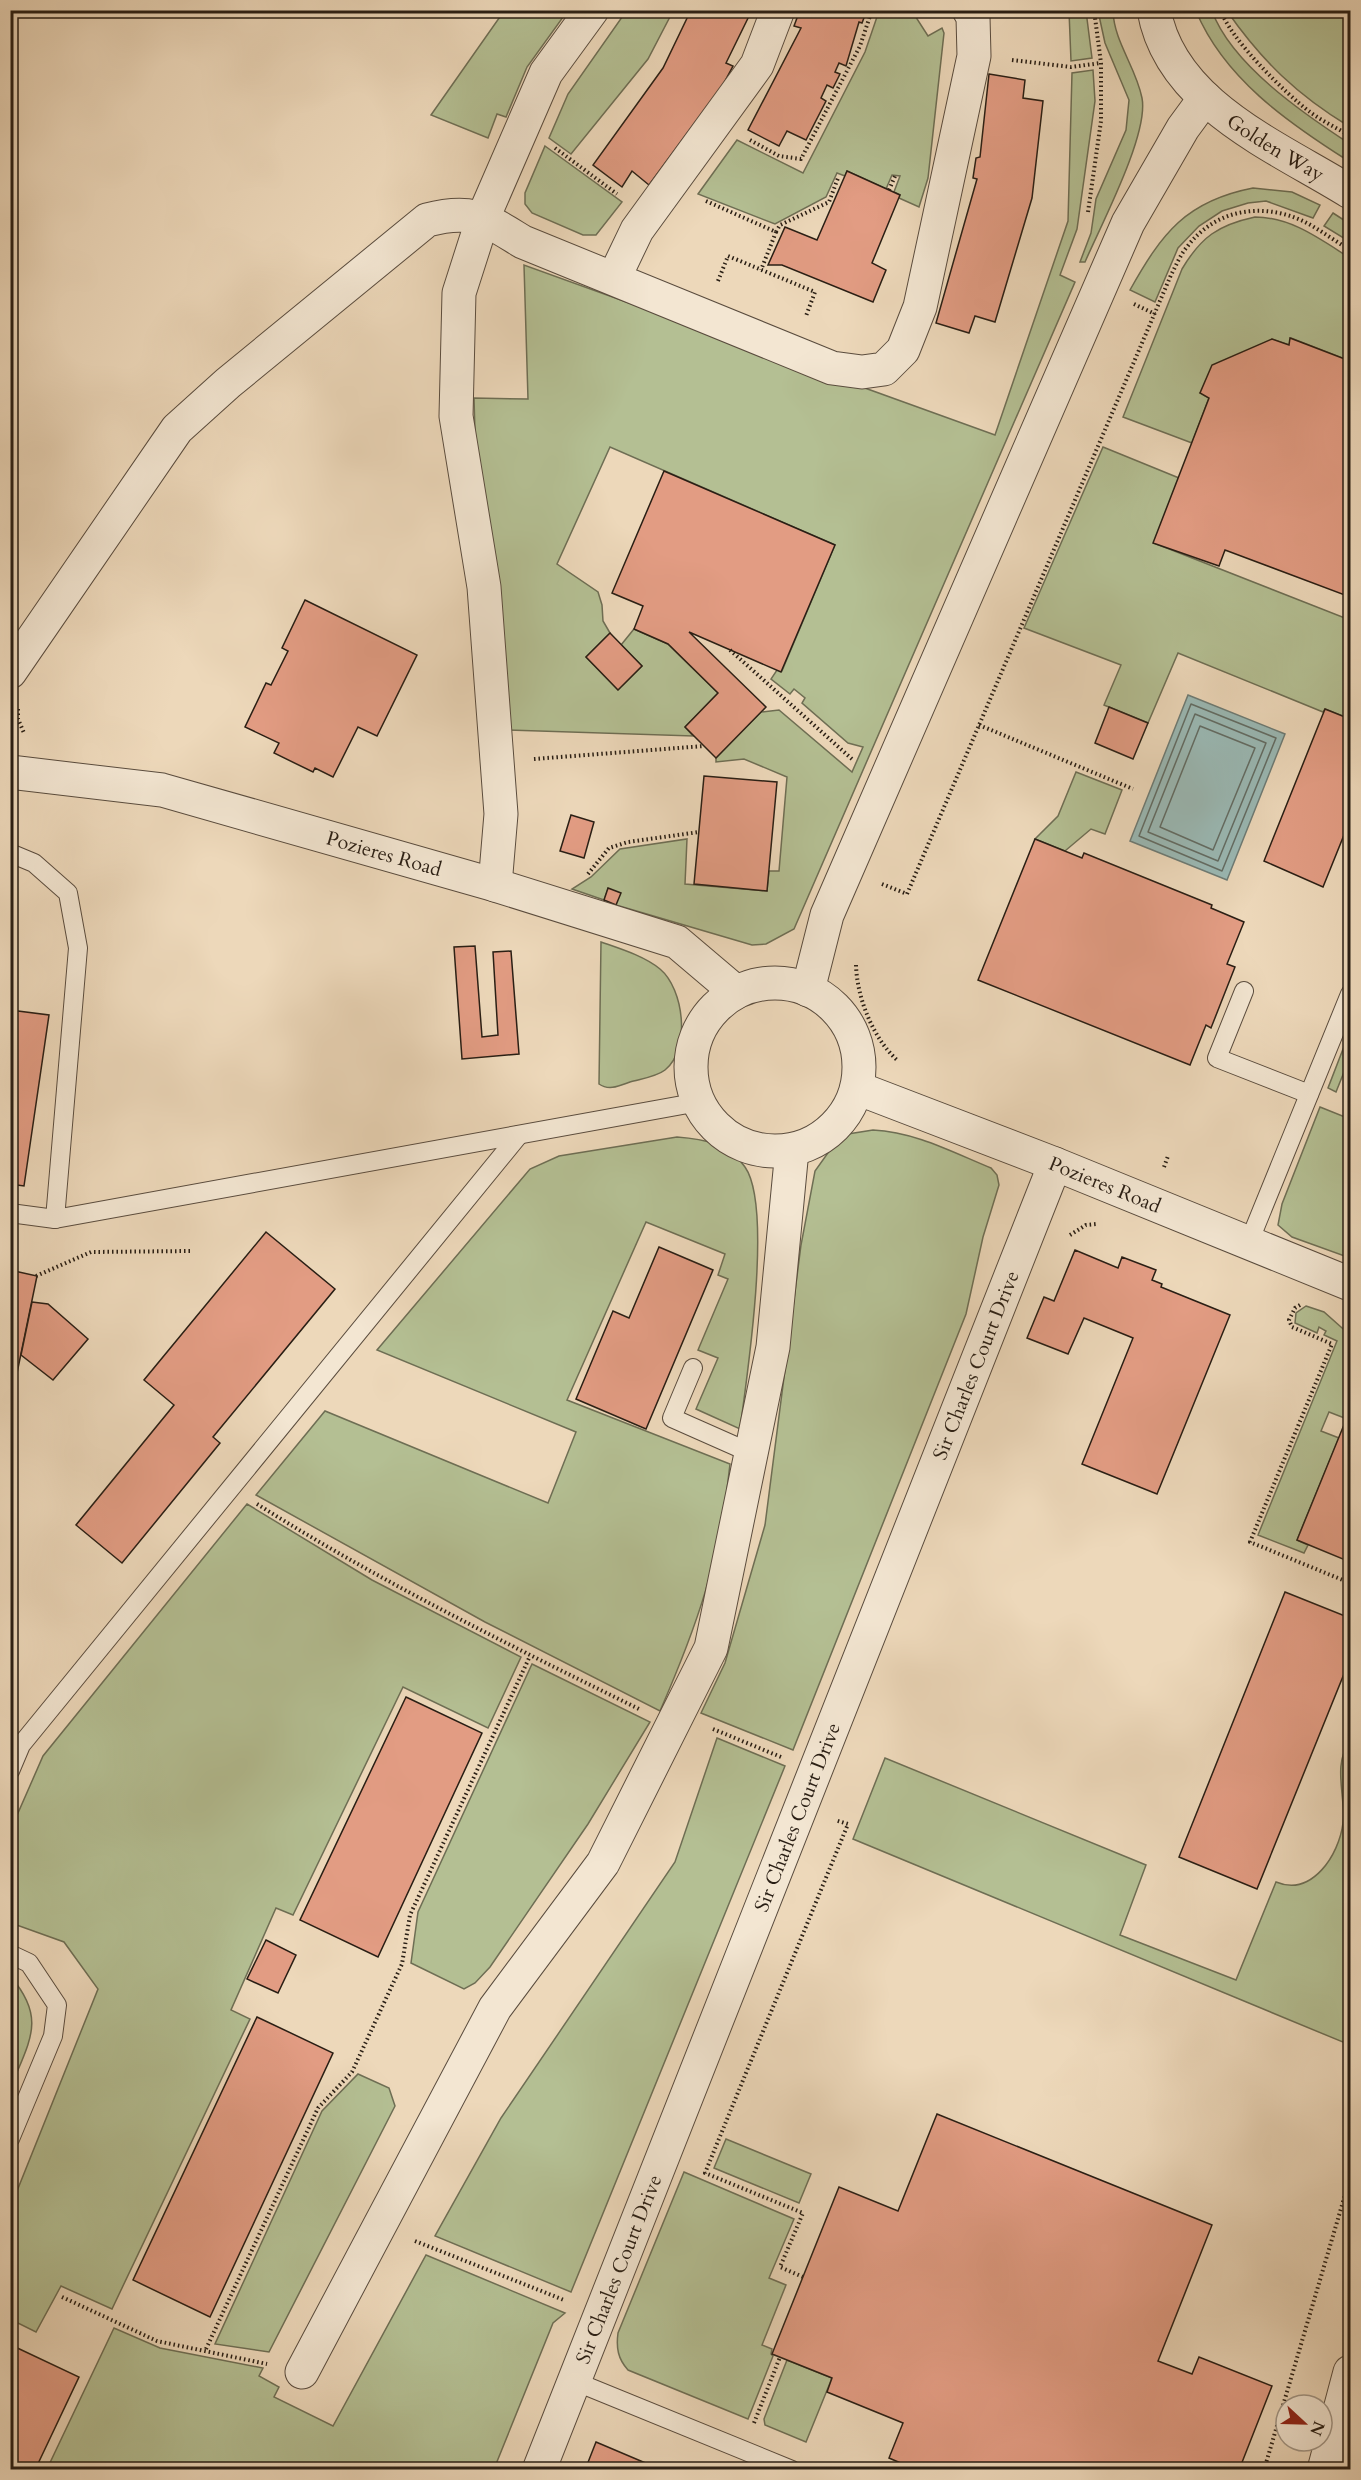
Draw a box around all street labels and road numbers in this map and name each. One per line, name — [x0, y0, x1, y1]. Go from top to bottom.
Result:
street label: Golden Way — [1221, 107, 1330, 188]
street label: Pozieres Road — [323, 824, 445, 883]
street label: Pozieres Road — [1045, 1149, 1165, 1219]
street label: Sir Charles Court Drive — [926, 1267, 1025, 1464]
street label: Sir Charles Court Drive — [747, 1719, 846, 1916]
street label: Sir Charles Court Drive — [569, 2171, 668, 2368]

